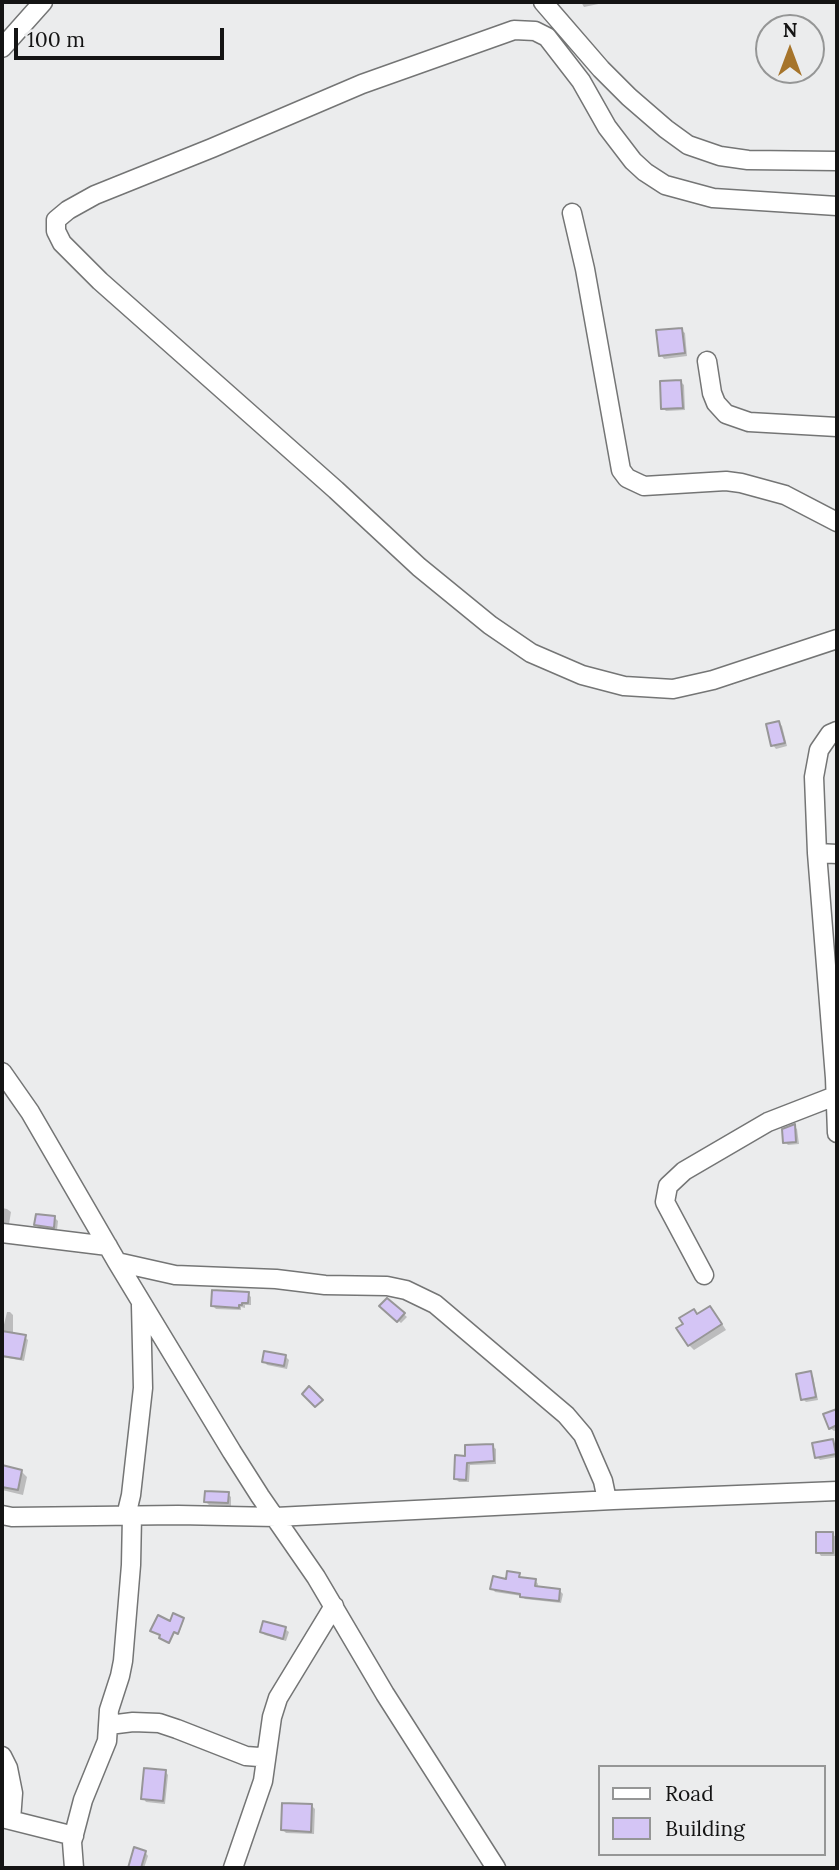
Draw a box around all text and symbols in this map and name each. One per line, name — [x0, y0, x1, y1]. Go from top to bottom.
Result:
scale bar — [18, 14, 228, 58]
north arrow — [755, 14, 825, 84]
text: N — [783, 18, 797, 42]
text: 100 m — [27, 26, 85, 53]
legend — [598, 1765, 825, 1856]
text: Road — [665, 1780, 714, 1807]
text: Building — [665, 1815, 745, 1842]

